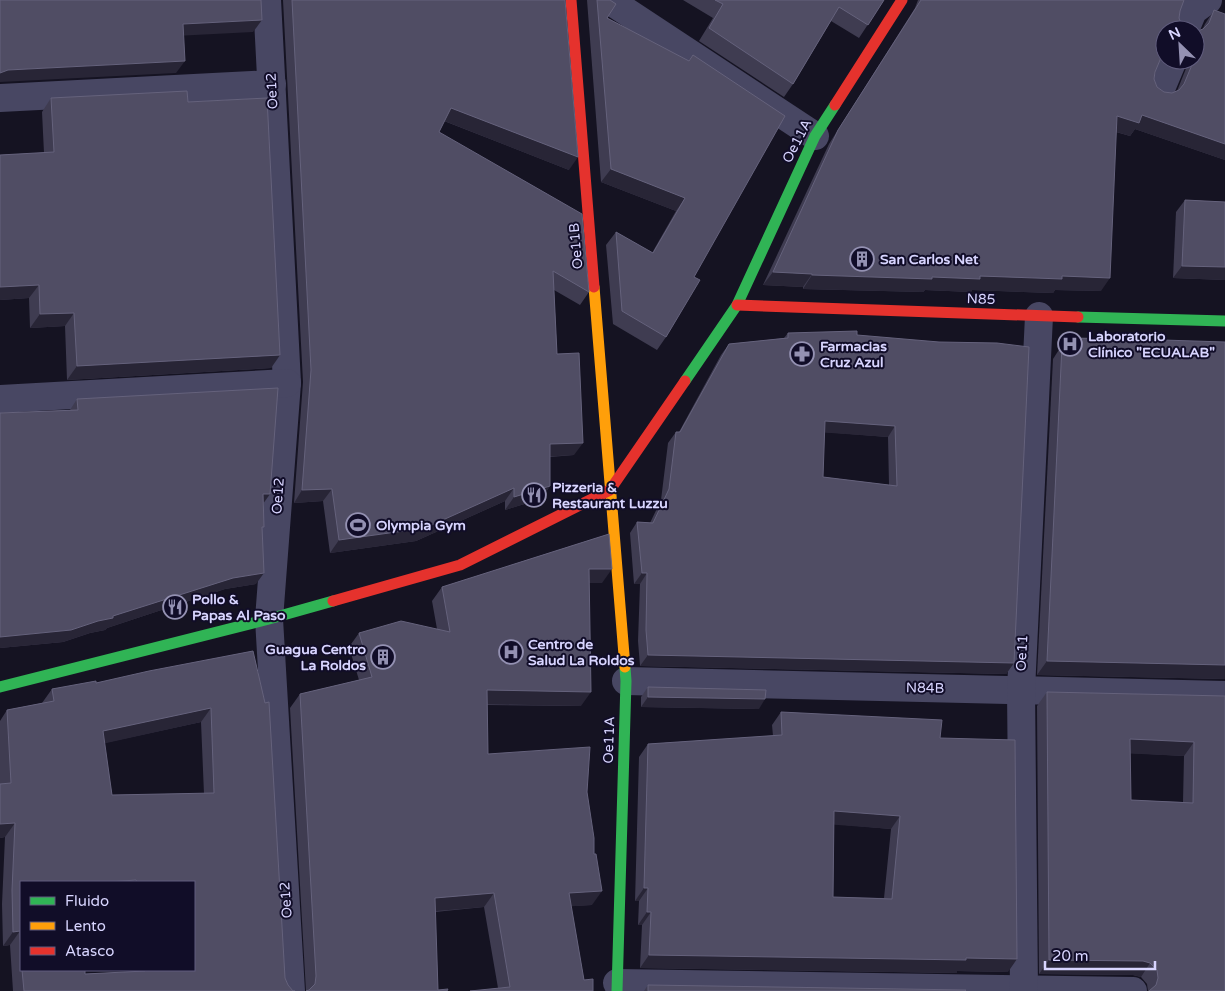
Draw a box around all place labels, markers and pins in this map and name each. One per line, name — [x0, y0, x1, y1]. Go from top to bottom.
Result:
building icon: San Carlos Net — [849, 246, 875, 272]
place label: San Carlos Net — [880, 251, 979, 268]
place label: Laboratorio Clínico "ECUALAB" — [1088, 328, 1215, 361]
hospital icon: Laboratorio Clínico "ECUALAB" — [1057, 331, 1083, 357]
place label: Farmacias Cruz Azul — [820, 338, 887, 371]
pharmacy icon: Farmacias Cruz Azul — [789, 341, 815, 367]
place label: Pizzeria & Restaurant Luzzu — [552, 479, 668, 512]
restaurant icon: Pizzeria & Restaurant Luzzu — [521, 482, 547, 508]
sports icon: Olympia Gym — [345, 512, 371, 538]
place label: Olympia Gym — [376, 517, 466, 534]
place label: Pollo & Papas Al Paso — [192, 591, 286, 624]
restaurant icon: Pollo & Papas Al Paso — [162, 594, 188, 620]
place label: Centro de Salud La Roldos — [528, 636, 635, 669]
hospital icon: Centro de Salud La Roldos — [498, 639, 524, 665]
place label: Guagua Centro La Roldos — [265, 641, 366, 674]
building icon: Guagua Centro La Roldos — [370, 644, 396, 670]

